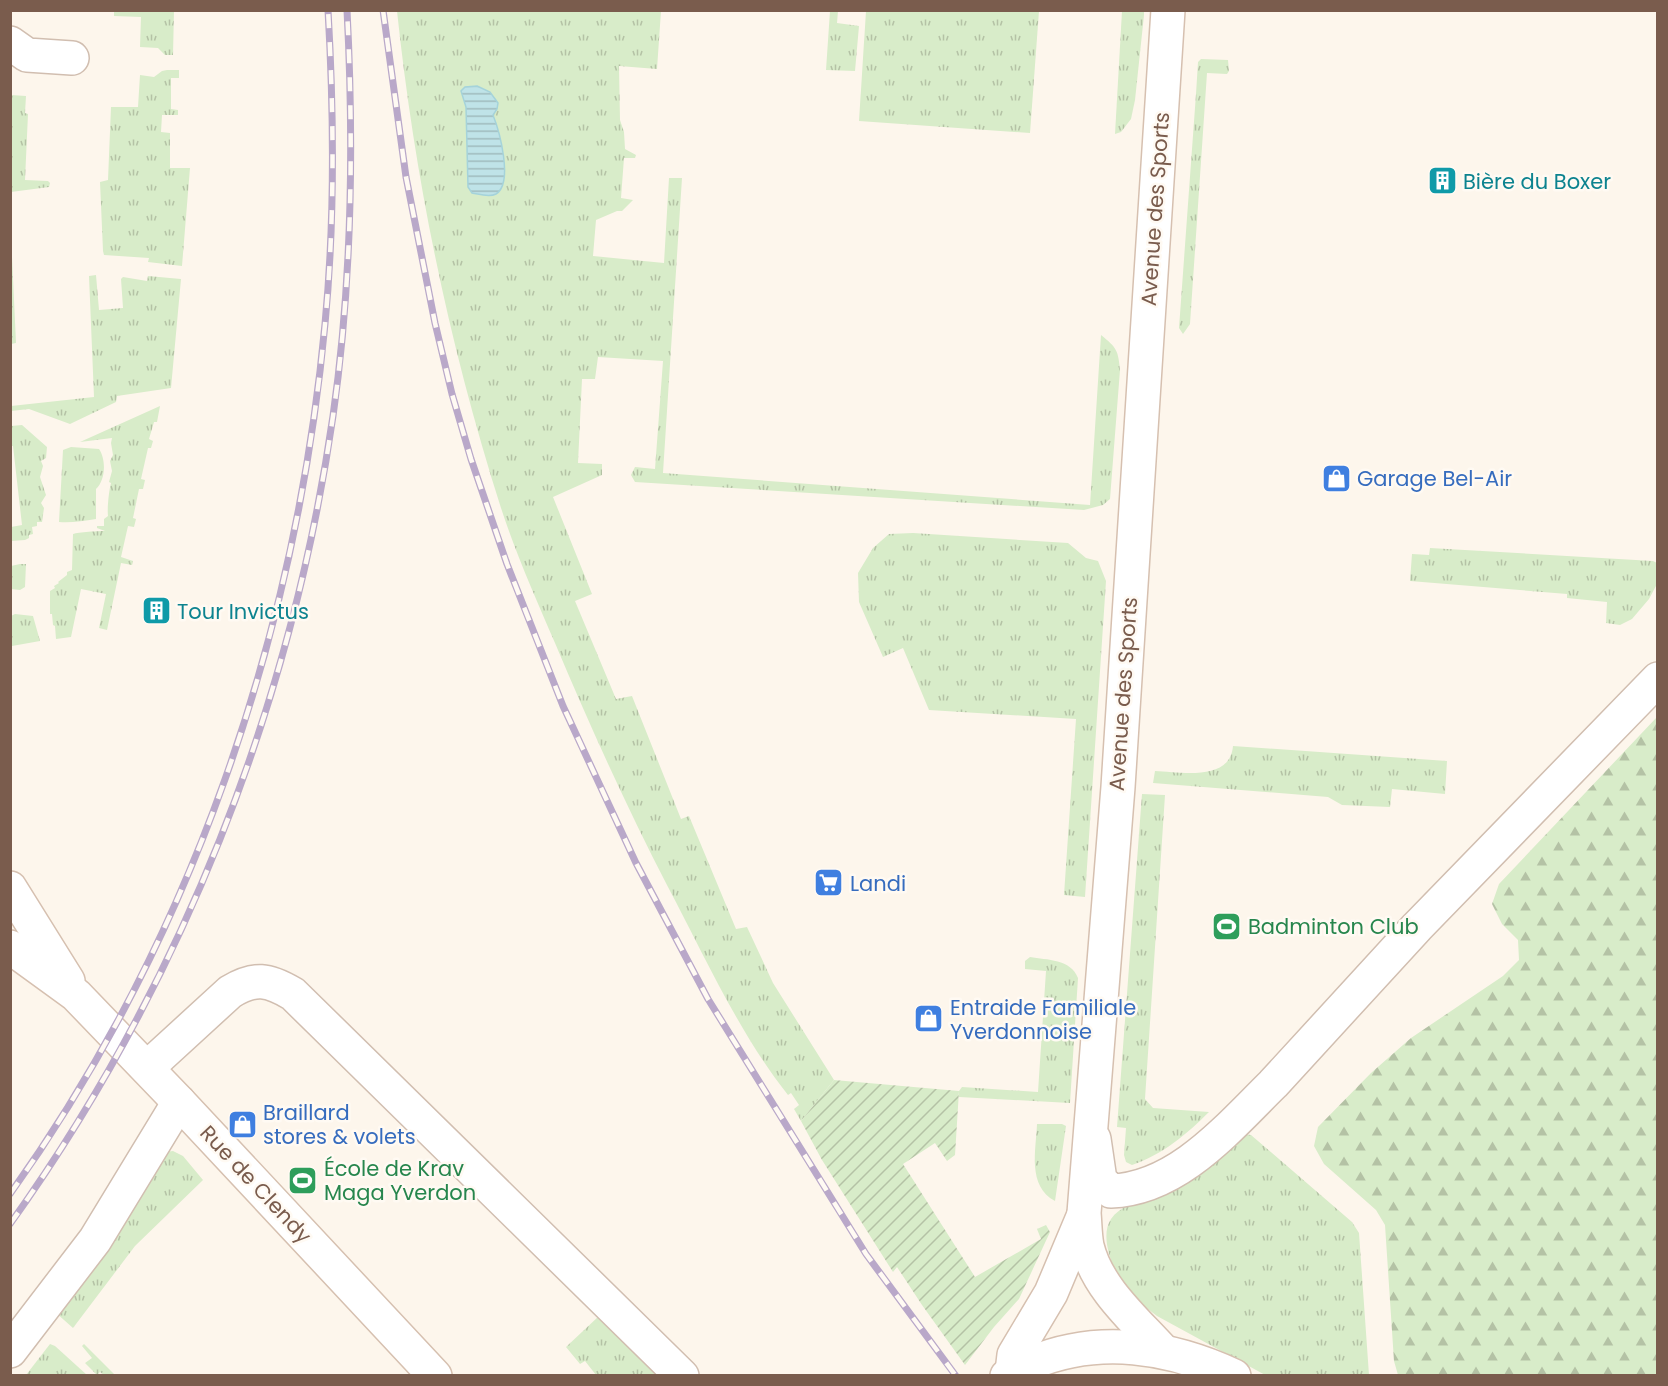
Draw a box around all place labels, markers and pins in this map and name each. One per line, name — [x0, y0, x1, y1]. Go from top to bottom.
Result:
building icon: Bière du Boxer — [1426, 165, 1458, 197]
place label: Bière du Boxer — [1463, 167, 1611, 196]
shop icon: Garage Bel-Air — [1320, 462, 1352, 494]
place label: Garage Bel-Air — [1357, 464, 1512, 493]
building icon: Tour Invictus — [140, 595, 172, 627]
place label: Tour Invictus — [177, 597, 309, 626]
supermarket icon: Landi — [813, 867, 845, 899]
place label: Landi — [850, 869, 906, 898]
sports icon: Badminton Club — [1211, 910, 1243, 942]
place label: Badminton Club — [1248, 912, 1419, 941]
place label: Entraide Familiale Yverdonnoise — [950, 993, 1136, 1046]
shop icon: Entraide Familiale Yverdonnoise — [913, 1003, 945, 1035]
place label: Braillard stores & volets — [263, 1098, 416, 1151]
shop icon: Braillard stores & volets — [226, 1108, 258, 1140]
place label: École de Krav Maga Yverdon — [324, 1154, 476, 1207]
sports icon: École de Krav Maga Yverdon — [287, 1164, 319, 1196]

